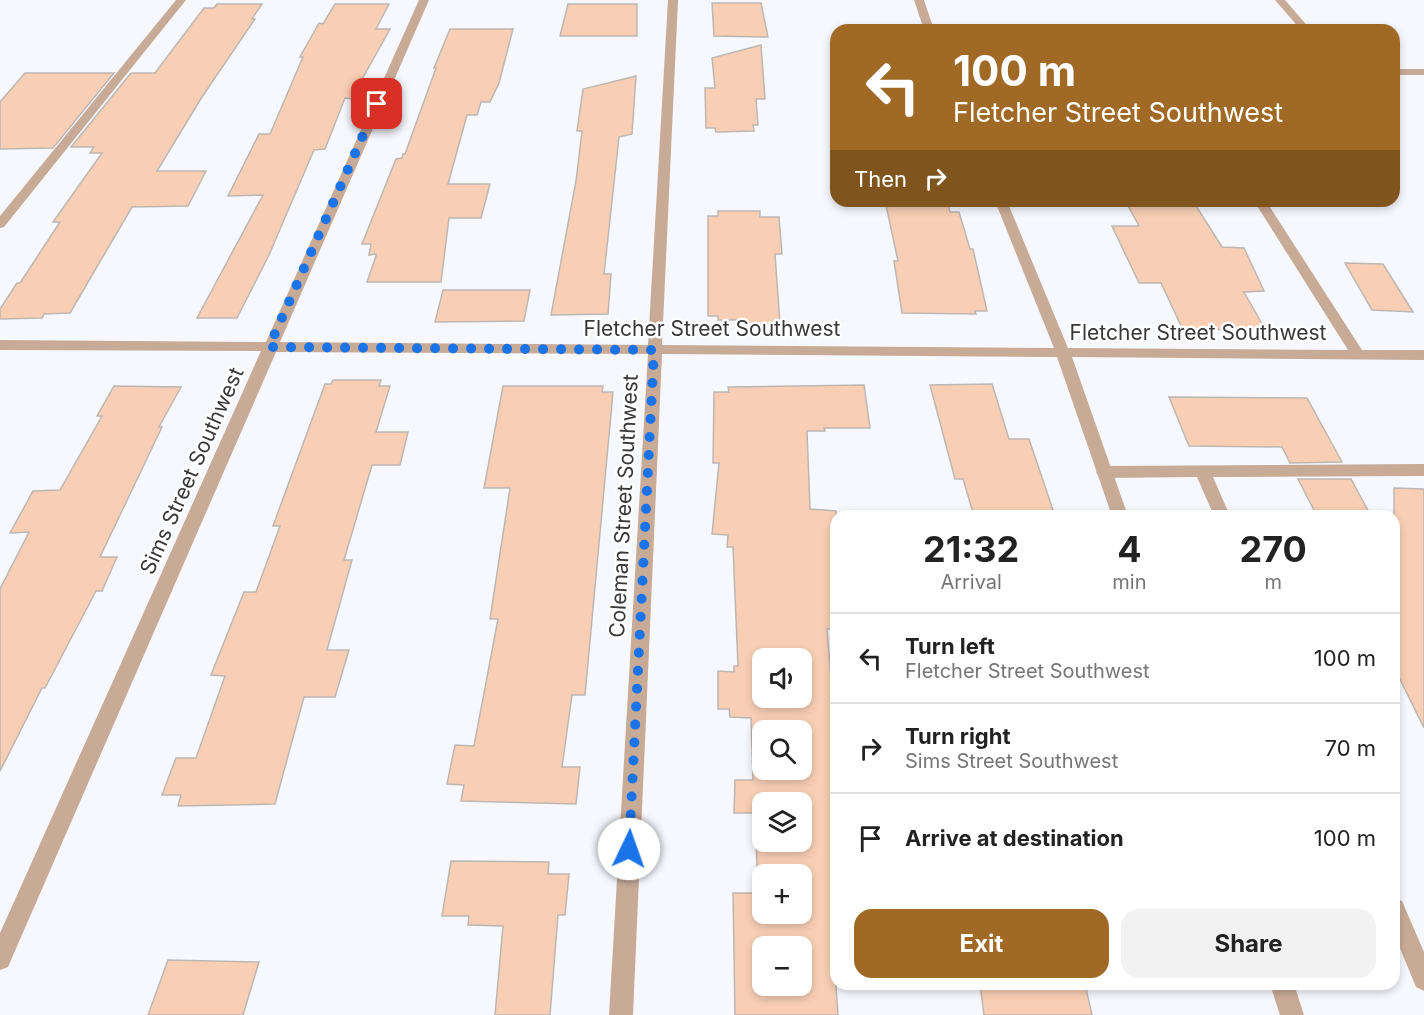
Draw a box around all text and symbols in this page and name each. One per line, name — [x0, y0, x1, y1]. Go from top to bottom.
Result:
text: 100 m — [953, 45, 1076, 96]
icon: left — [854, 48, 932, 126]
pin — [351, 78, 402, 129]
icon: arrive — [360, 87, 393, 120]
text: Fletcher Street Southwest — [953, 96, 1283, 129]
icon: right — [919, 162, 952, 195]
text: Then — [854, 166, 907, 192]
street label: Fletcher Street Southwest — [584, 316, 841, 341]
street label: Fletcher Street Southwest — [1070, 320, 1327, 345]
street label: Sims Street Southwest — [135, 363, 249, 578]
street label: Coleman Street Southwest — [604, 374, 643, 638]
text: 21:32 — [923, 527, 1019, 571]
text: 4 — [1117, 527, 1142, 571]
text: 270 — [1240, 527, 1307, 571]
text: Arrival — [940, 570, 1002, 594]
text: min — [1112, 570, 1146, 594]
text: m — [1264, 570, 1282, 594]
text: Turn left — [905, 633, 995, 659]
icon: left — [854, 642, 887, 675]
text: 100 m — [1314, 645, 1376, 671]
map controls — [752, 648, 812, 996]
button: sound — [752, 648, 812, 708]
text: Fletcher Street Southwest — [905, 659, 1150, 683]
button: search — [752, 720, 812, 780]
text: Turn right — [905, 723, 1011, 749]
icon: right — [854, 732, 887, 765]
text: 70 m — [1325, 735, 1376, 761]
text: Sims Street Southwest — [905, 749, 1118, 773]
button: layers — [752, 792, 812, 852]
position arrow — [597, 817, 661, 881]
icon: arrive — [854, 822, 887, 855]
text: Arrive at destination — [905, 825, 1124, 851]
text: 100 m — [1314, 825, 1376, 851]
button: + — [752, 864, 812, 924]
button: Exit — [854, 909, 1109, 978]
button: Share — [1121, 909, 1376, 978]
button: − — [752, 936, 812, 996]

